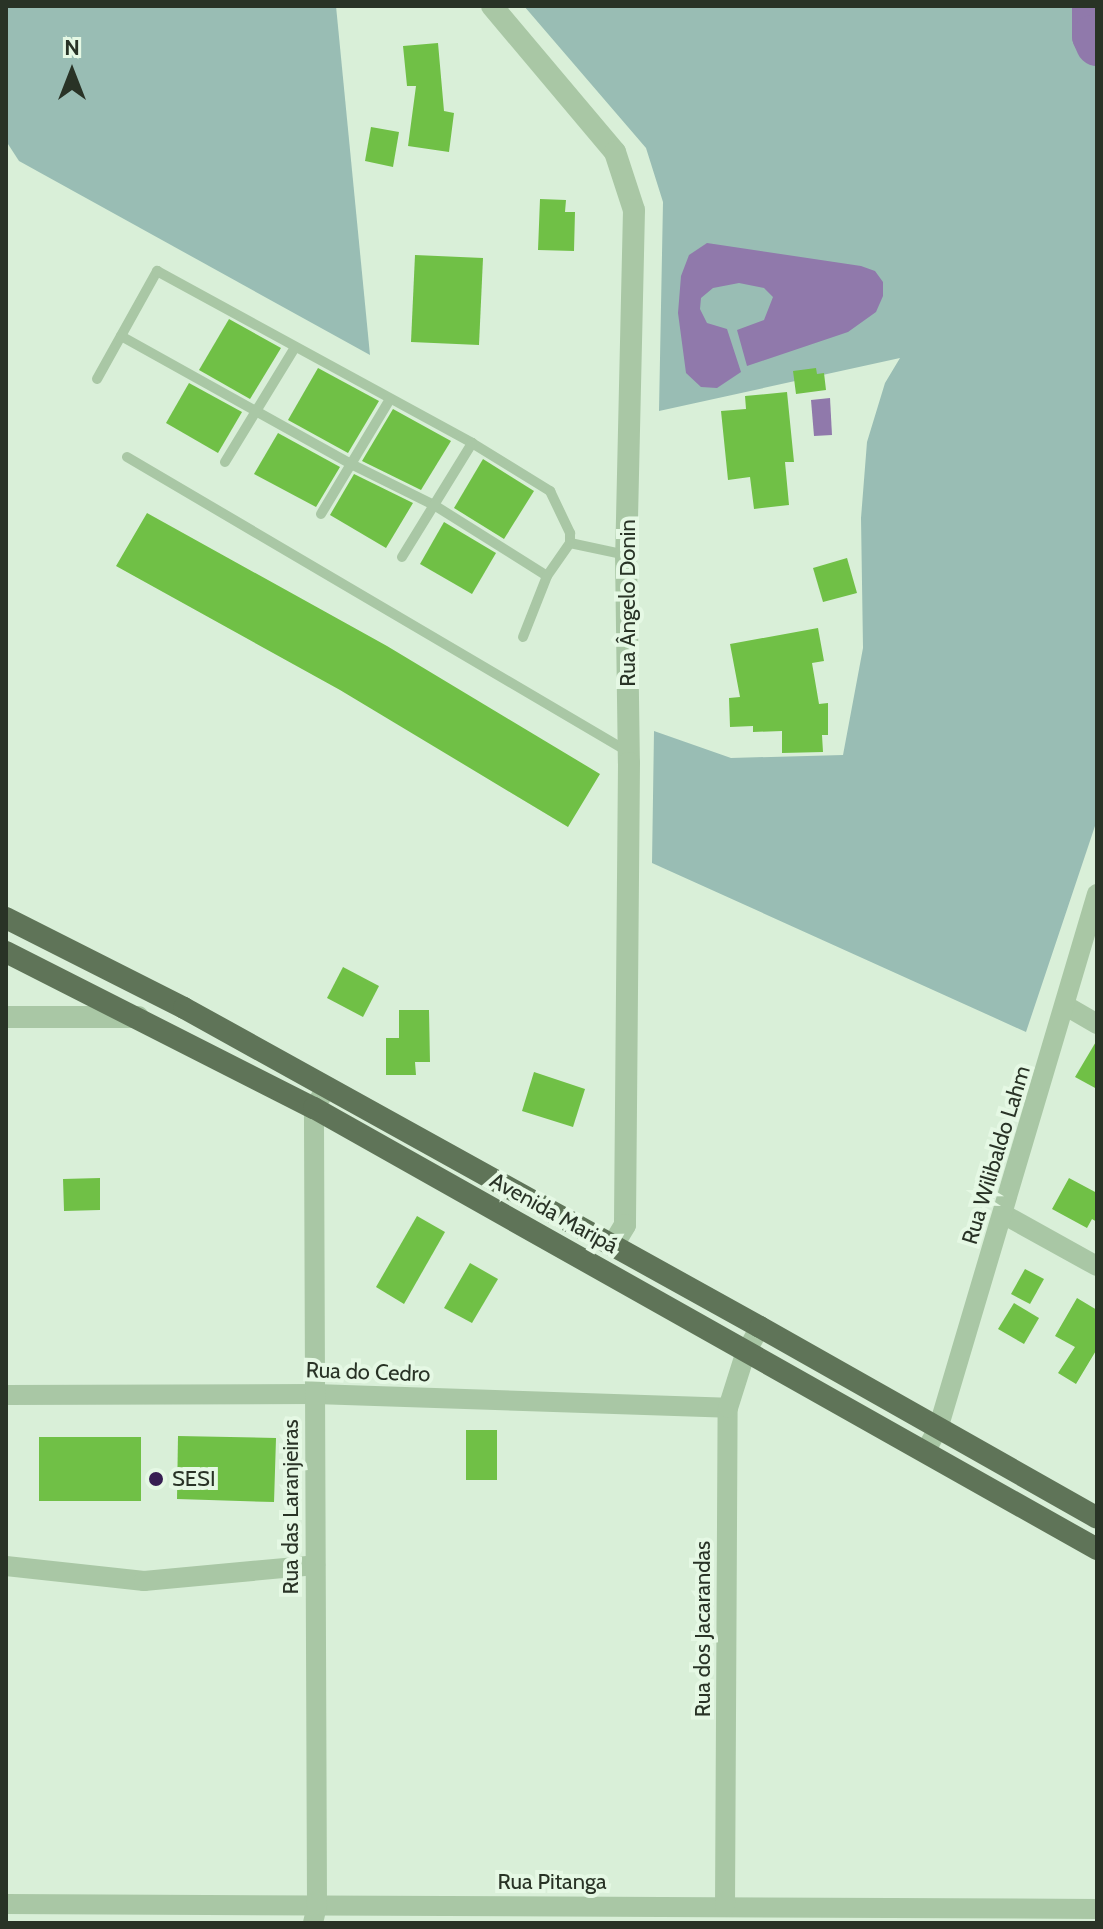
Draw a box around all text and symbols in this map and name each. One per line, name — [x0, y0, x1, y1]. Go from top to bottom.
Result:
north arrow — [32, 32, 112, 112]
text: N — [64, 34, 80, 61]
street label: Rua Ângelo Donin — [615, 519, 641, 687]
street label: Rua Wilibaldo Lahm — [956, 1063, 1036, 1247]
street label: Avenida Maripá — [485, 1167, 623, 1259]
street label: Rua do Cedro — [305, 1357, 431, 1387]
street label: Rua das Laranjeiras — [278, 1419, 304, 1595]
place label: SESI — [172, 1466, 215, 1492]
marker: SESI — [147, 1470, 165, 1488]
street label: Rua dos Jacarandas — [690, 1541, 716, 1717]
street label: Rua Pitanga — [498, 1869, 606, 1895]

